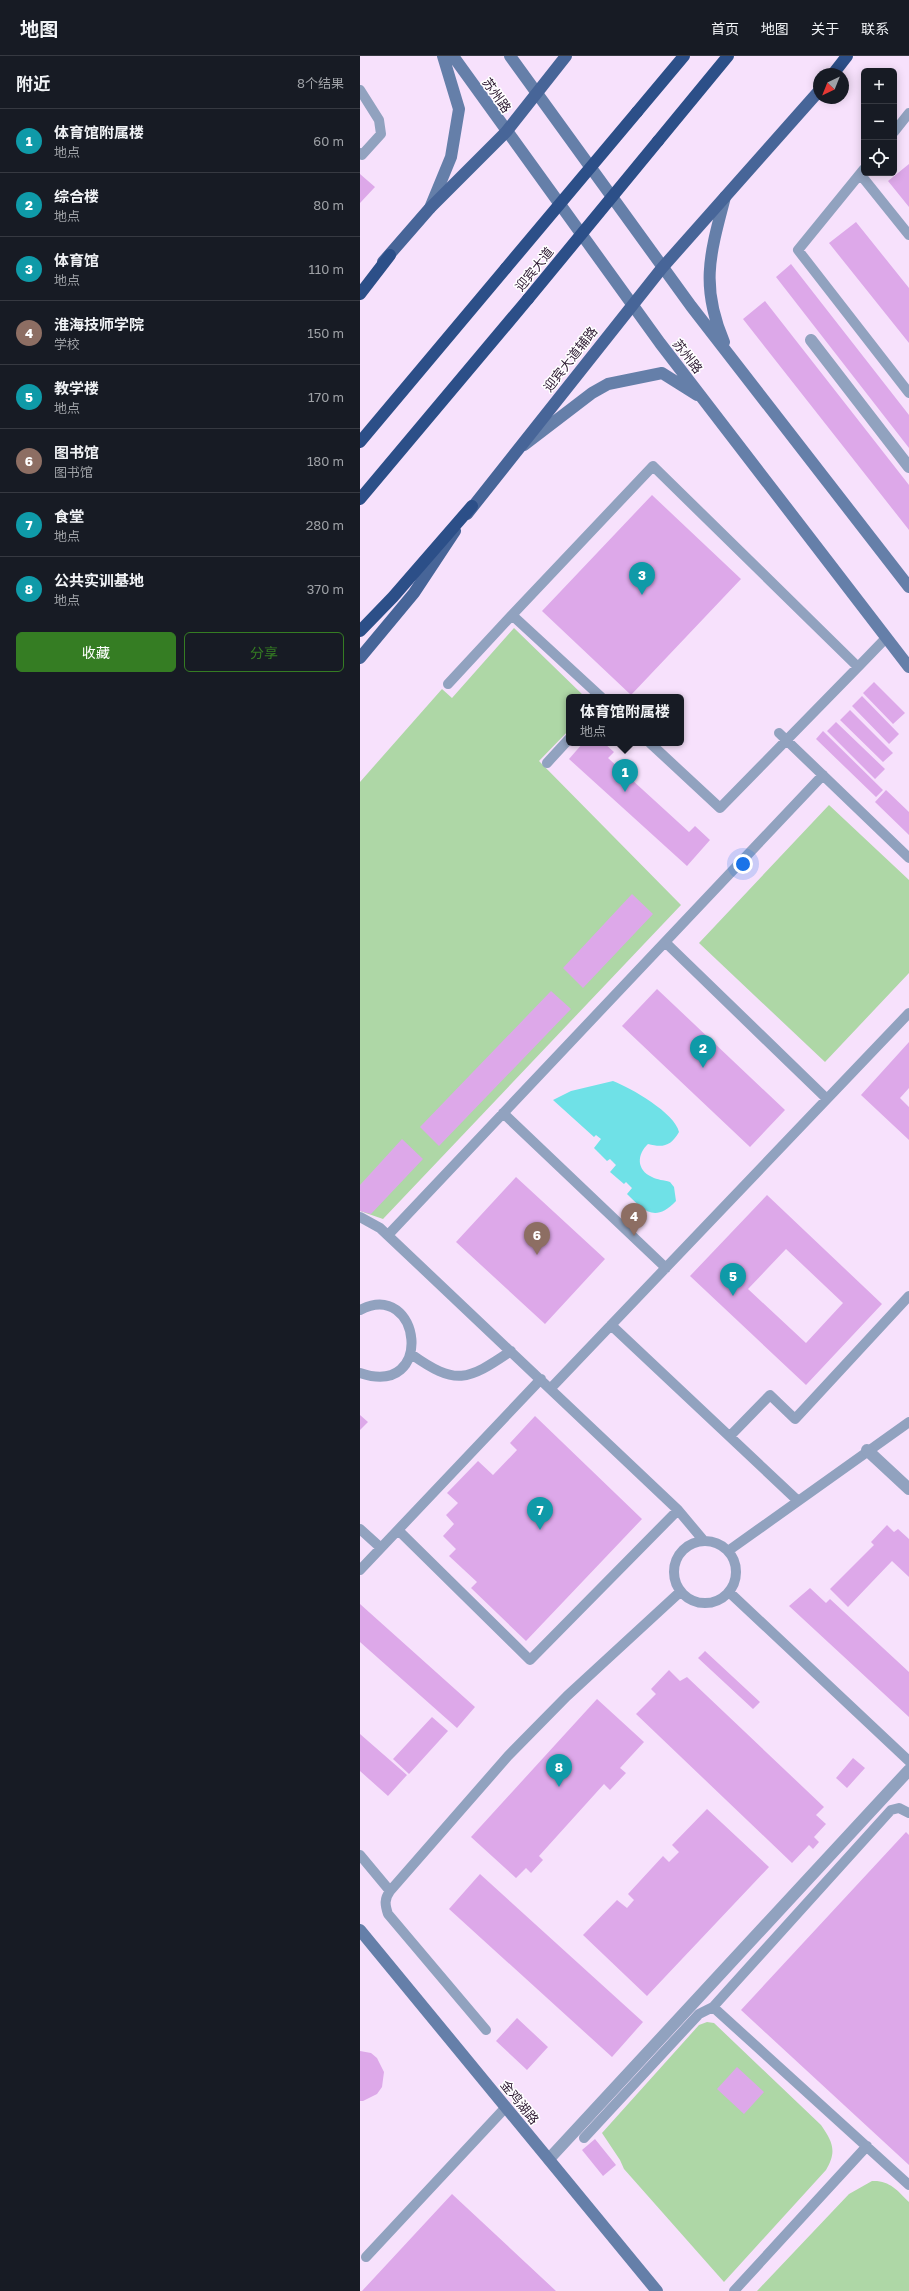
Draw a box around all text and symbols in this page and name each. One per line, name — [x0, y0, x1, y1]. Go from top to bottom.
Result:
text: 地图 — [20, 17, 58, 40]
text: 首页 — [711, 20, 739, 37]
text: 地图 — [761, 20, 789, 37]
text: 关于 — [811, 20, 839, 37]
text: 联系 — [861, 20, 889, 37]
north arrow — [813, 68, 849, 104]
map controls — [861, 68, 897, 176]
button: + — [861, 68, 897, 104]
text: 附近 — [16, 73, 50, 94]
street label: 苏州路 — [479, 74, 515, 116]
text: 8个结果 — [297, 75, 344, 91]
button: − — [861, 104, 897, 140]
text: 体育馆附属楼 — [54, 123, 144, 141]
text: 1 — [26, 133, 32, 149]
text: 60 m — [313, 133, 344, 149]
button: locate — [861, 140, 897, 176]
text: 地点 — [54, 144, 80, 160]
text: 综合楼 — [54, 187, 99, 205]
text: 2 — [25, 197, 33, 213]
text: 80 m — [313, 197, 344, 213]
text: 地点 — [54, 208, 80, 224]
street label: 迎宾大道 — [511, 244, 557, 294]
text: 体育馆 — [54, 251, 99, 269]
text: 3 — [25, 261, 33, 277]
text: 110 m — [309, 261, 344, 277]
text: 地点 — [54, 272, 80, 288]
text: 淮海技师学院 — [54, 315, 144, 333]
street label: 迎宾大道辅路 — [540, 323, 600, 395]
text: 4 — [25, 325, 33, 341]
text: 150 m — [307, 325, 344, 341]
text: 学校 — [54, 336, 80, 352]
street label: 苏州路 — [670, 336, 706, 376]
text: 教学楼 — [54, 379, 99, 397]
text: 5 — [25, 389, 33, 405]
text: 170 m — [308, 389, 344, 405]
text: 地点 — [54, 400, 80, 416]
text: 图书馆 — [54, 443, 99, 461]
text: 6 — [25, 453, 33, 469]
text: 180 m — [307, 453, 344, 469]
text: 图书馆 — [54, 464, 93, 480]
text: 食堂 — [54, 507, 84, 525]
text: 7 — [25, 517, 33, 533]
text: 280 m — [306, 517, 344, 533]
text: 地点 — [54, 528, 80, 544]
pin: 3 — [629, 562, 655, 595]
text: 公共实训基地 — [54, 571, 144, 589]
text: 8 — [25, 581, 33, 597]
text: 370 m — [307, 581, 344, 597]
text: 地点 — [54, 592, 80, 608]
button: 收藏 — [16, 632, 176, 672]
button: 分享 — [184, 632, 344, 672]
popup — [566, 694, 684, 746]
text: 体育馆附属楼 — [580, 702, 670, 720]
text: 地点 — [580, 723, 606, 739]
pin: 1 — [612, 759, 638, 792]
your location — [733, 854, 753, 874]
pin: 2 — [690, 1035, 716, 1068]
pin: 4 — [621, 1203, 647, 1236]
pin: 6 — [524, 1222, 550, 1255]
pin: 5 — [720, 1263, 746, 1296]
pin: 7 — [527, 1497, 553, 1530]
pin: 8 — [546, 1754, 572, 1787]
street label: 金鸡湖路 — [497, 2077, 543, 2127]

